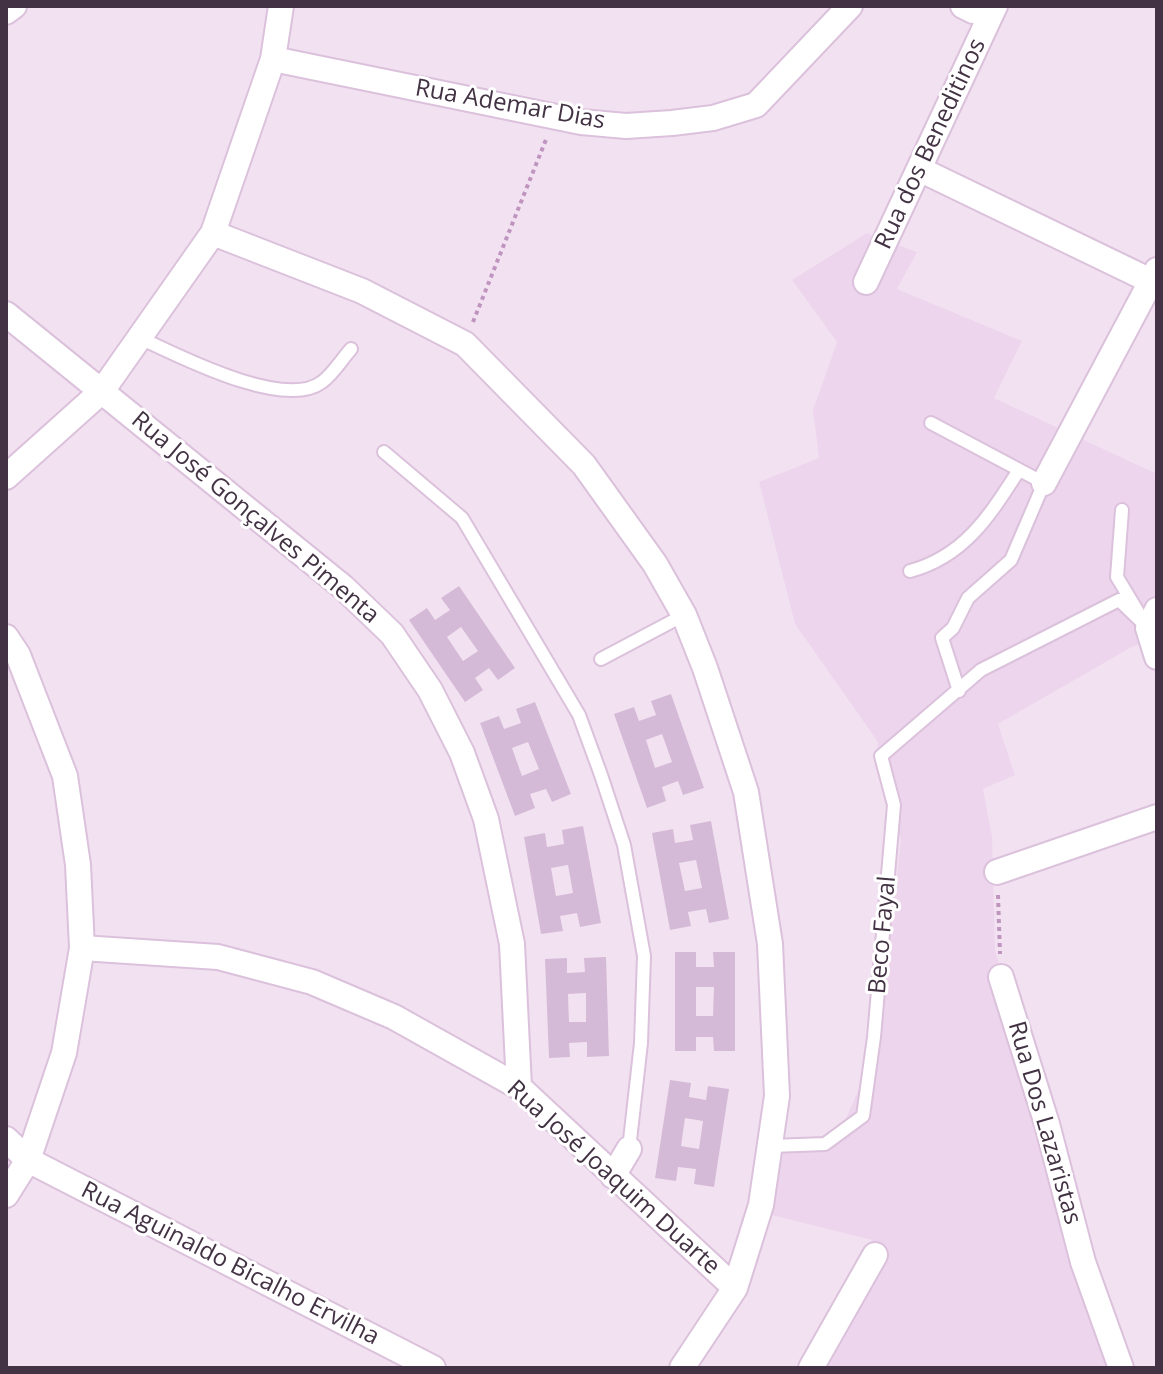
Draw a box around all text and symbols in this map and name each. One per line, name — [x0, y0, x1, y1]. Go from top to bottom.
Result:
street label: Rua dos Beneditinos — [870, 34, 992, 254]
street label: Rua Ademar Dias — [413, 74, 607, 136]
street label: Rua José Gonçalves Pimenta — [125, 406, 385, 630]
street label: Beco Fayal — [864, 875, 902, 995]
street label: Rua Dos Lazaristas — [1001, 1018, 1087, 1228]
street label: Rua José Joaquim Duarte — [501, 1075, 725, 1281]
street label: Rua Aguinaldo Bicalho Ervilha — [76, 1176, 384, 1352]

